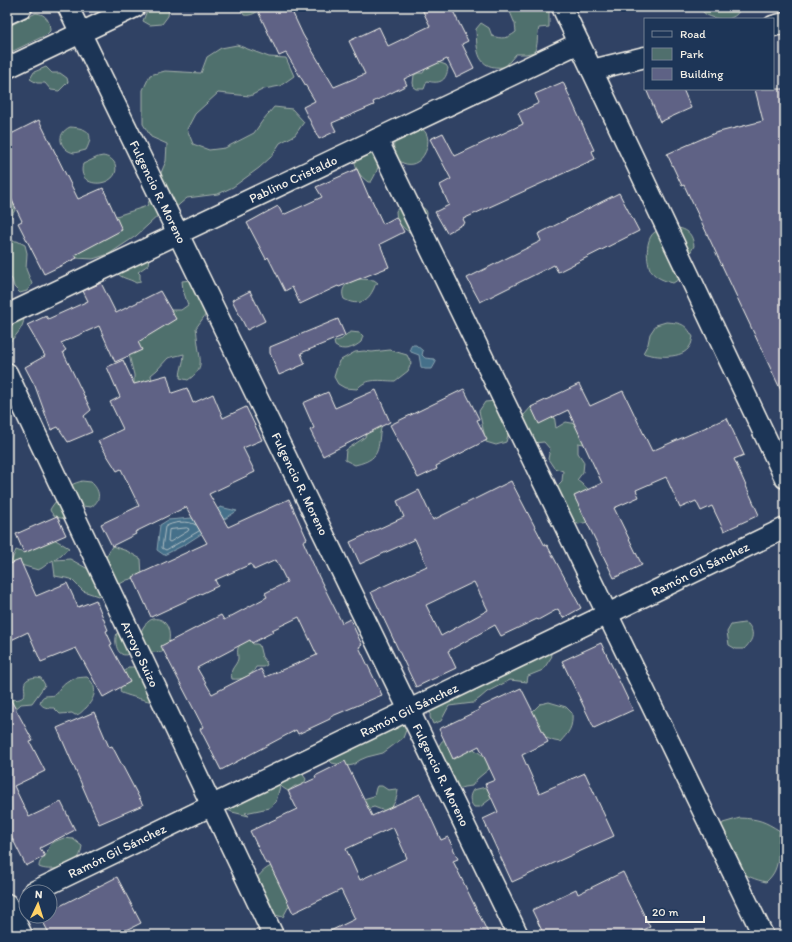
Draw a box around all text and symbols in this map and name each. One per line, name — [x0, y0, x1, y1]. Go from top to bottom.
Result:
legend — [644, 18, 774, 90]
text: Road — [680, 27, 706, 41]
text: Park — [680, 47, 704, 61]
text: Building — [680, 67, 724, 81]
street label: Fulgencio R. Moreno — [127, 138, 190, 246]
street label: Pablino Cristaldo — [247, 152, 340, 206]
street label: Fulgencio R. Moreno — [269, 430, 332, 538]
street label: Ramón Gil Sánchez — [648, 539, 752, 599]
street label: Arroyo Suizo — [118, 619, 162, 690]
street label: Ramón Gil Sánchez — [357, 680, 461, 740]
street label: Fulgencio R. Moreno — [410, 721, 473, 829]
street label: Ramón Gil Sánchez — [65, 821, 169, 881]
north arrow — [18, 884, 58, 924]
text: N — [34, 888, 43, 901]
scale bar — [646, 898, 704, 924]
text: 20 m — [652, 905, 679, 919]

